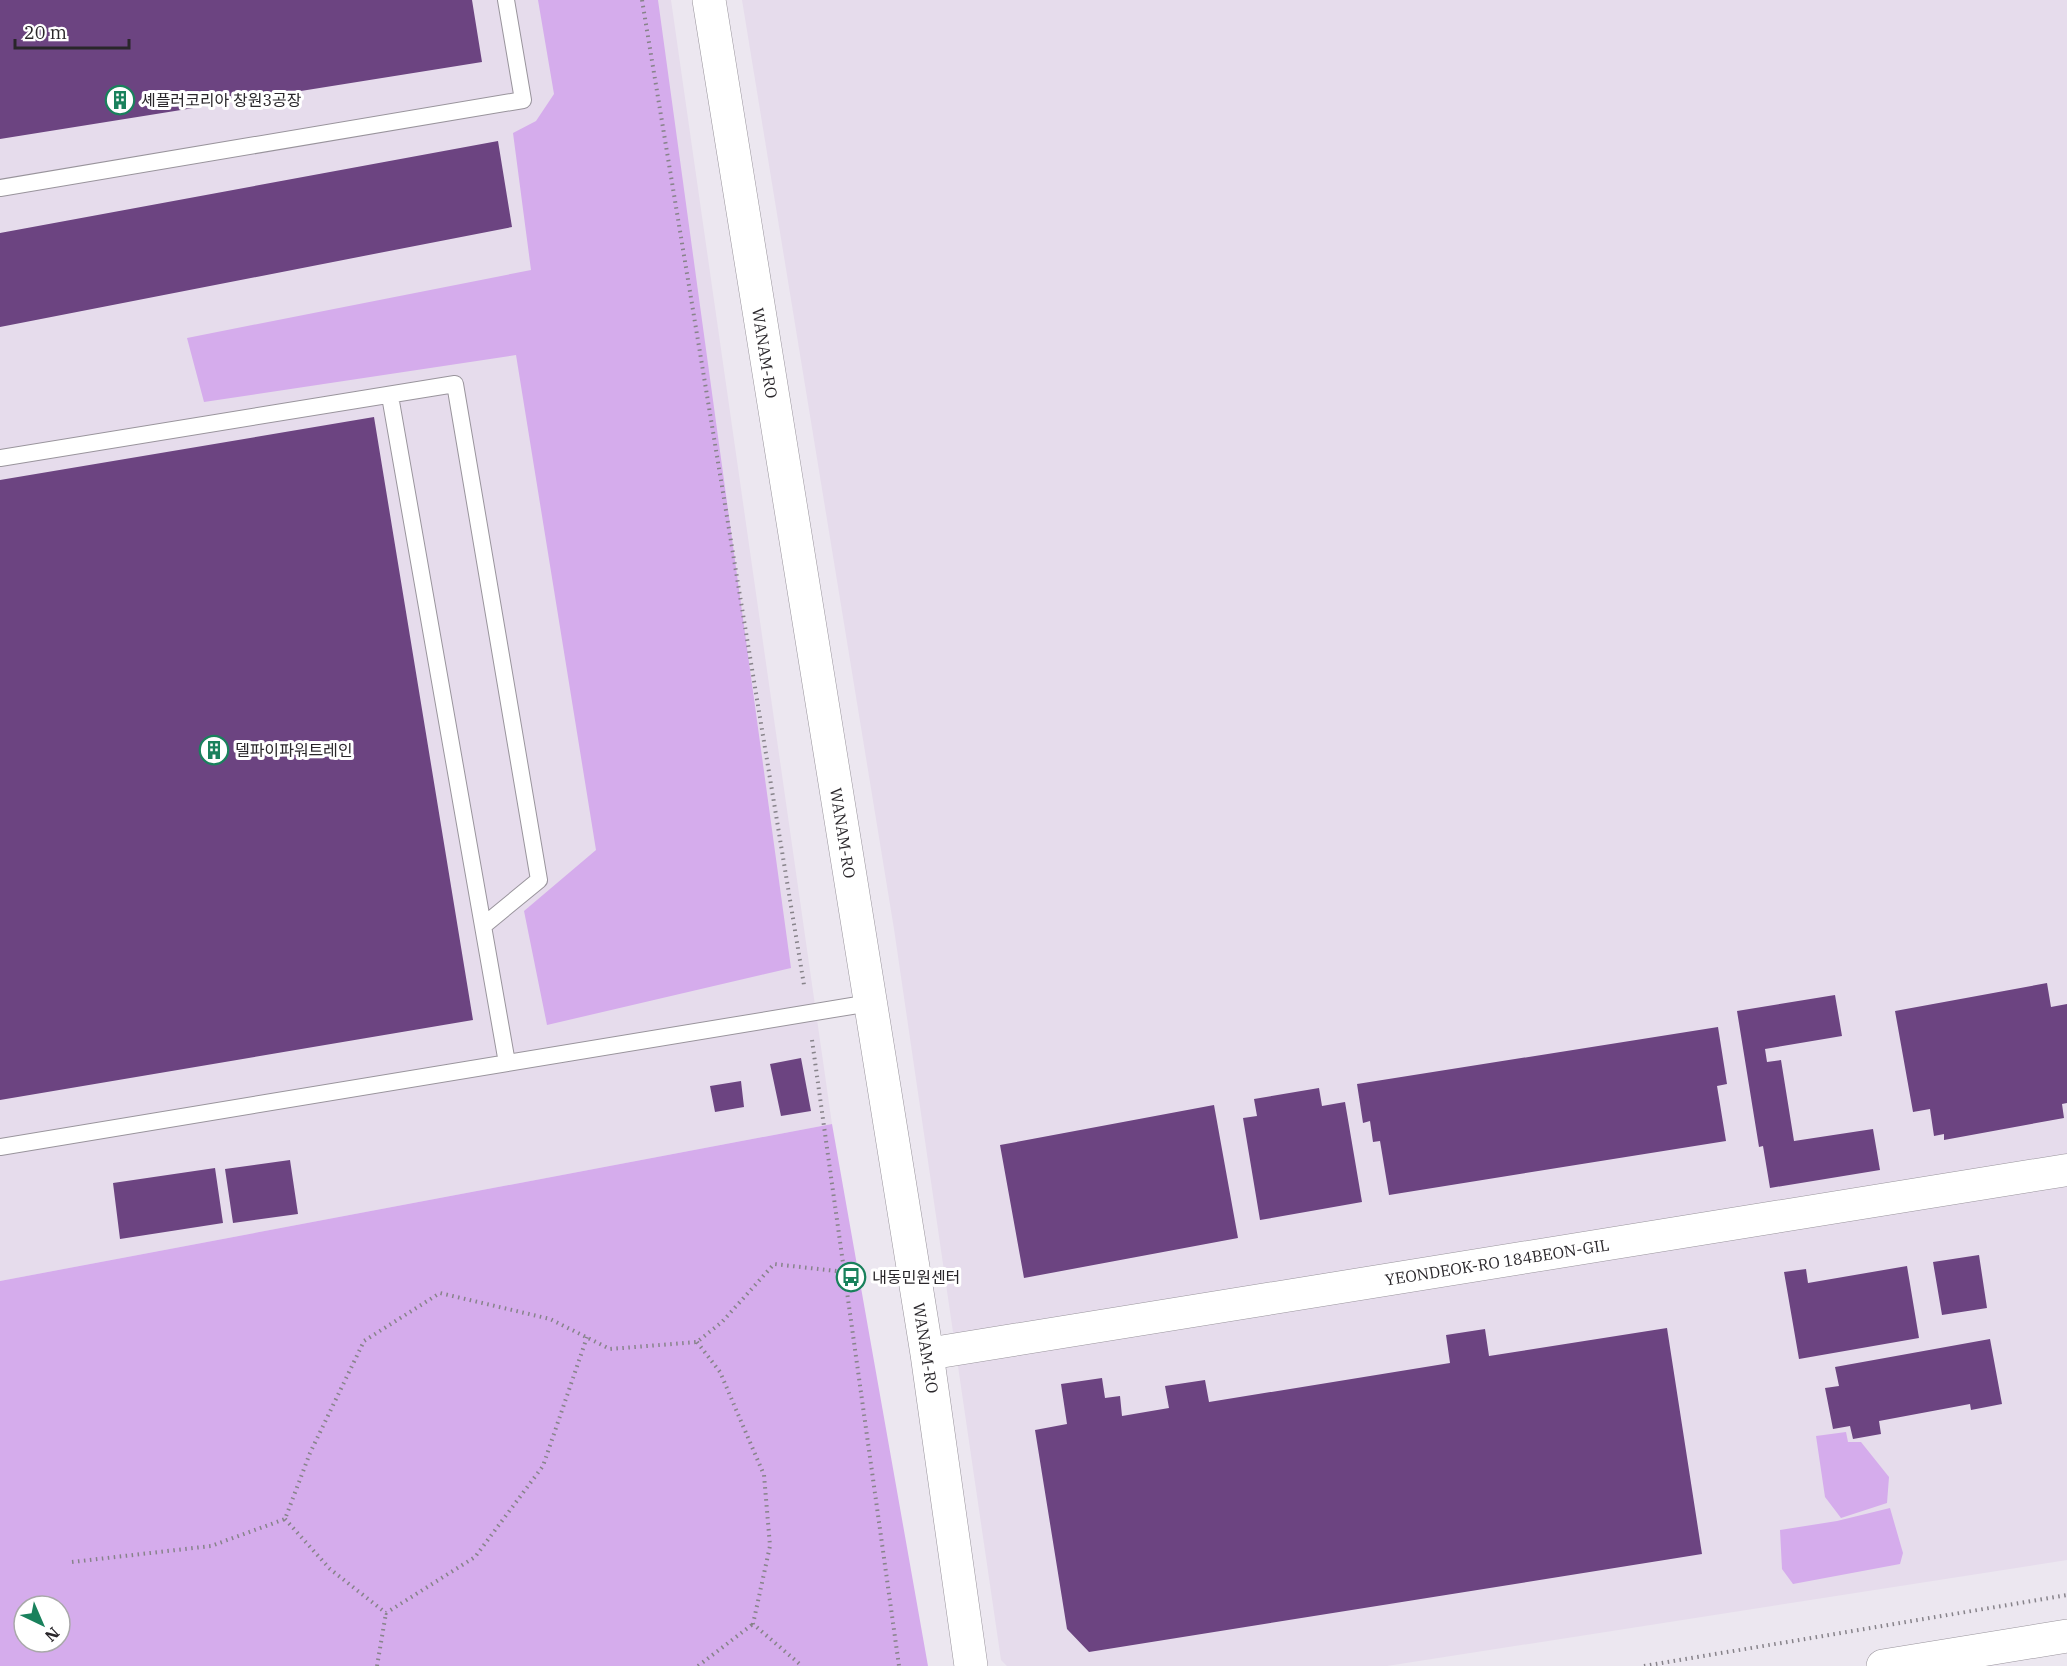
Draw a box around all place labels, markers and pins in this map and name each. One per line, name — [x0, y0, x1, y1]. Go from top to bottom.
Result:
building icon: 셰플러코리아 창원3공장 — [104, 84, 136, 116]
place label: 셰플러코리아 창원3공장 — [141, 90, 302, 110]
building icon: 델파이파워트레인 — [198, 734, 230, 766]
place label: 델파이파워트레인 — [235, 740, 353, 760]
bus stop icon: 내동민원센터 — [835, 1261, 867, 1293]
place label: 내동민원센터 — [872, 1267, 960, 1287]

